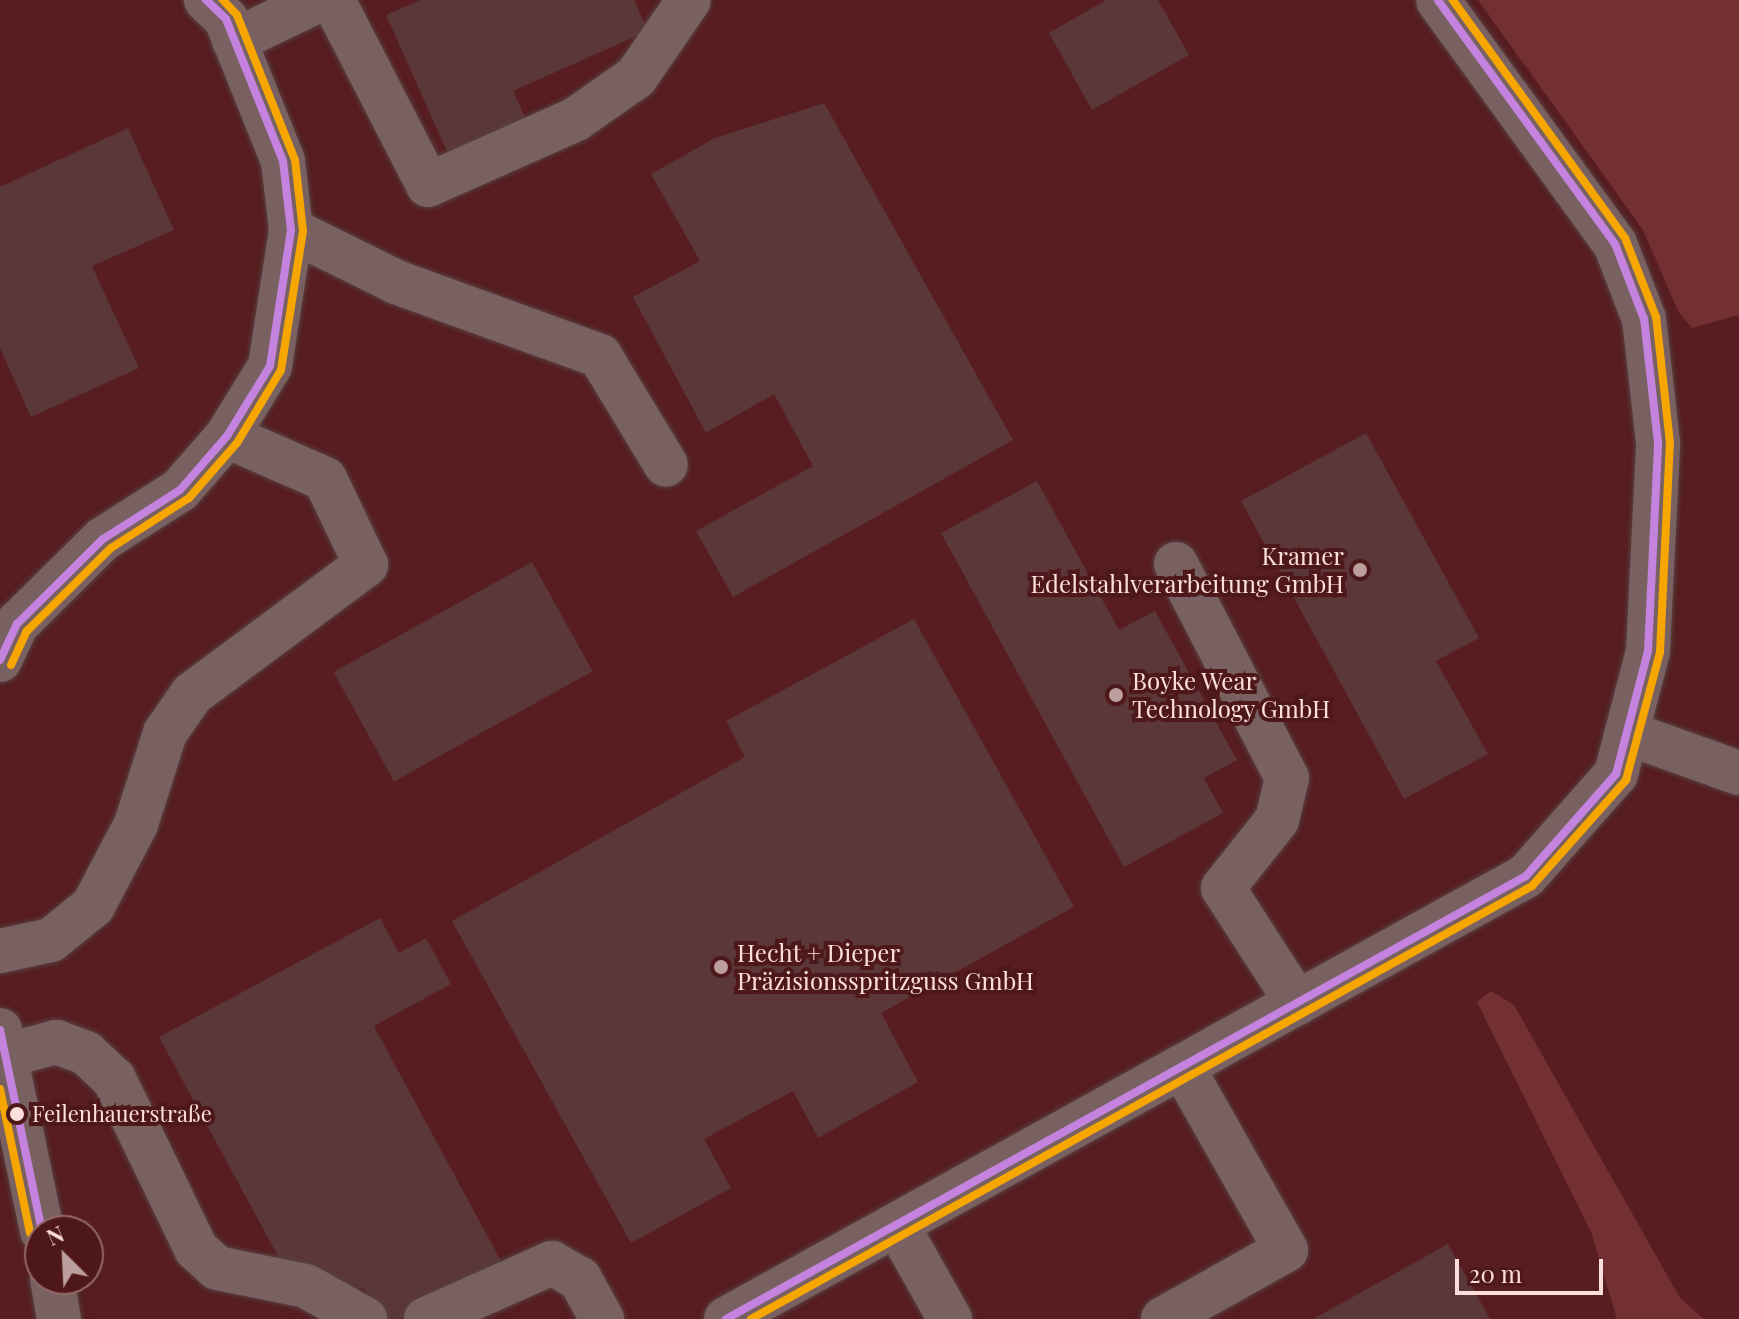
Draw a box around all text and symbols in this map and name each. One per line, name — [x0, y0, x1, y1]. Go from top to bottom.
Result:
place label: Kramer Edelstahlverarbeitung GmbH — [1030, 542, 1344, 598]
marker: Kramer Edelstahlverarbeitung GmbH — [1351, 561, 1369, 579]
place label: Boyke Wear Technology GmbH — [1132, 667, 1331, 723]
marker: Boyke Wear Technology GmbH — [1107, 686, 1125, 704]
place label: Hecht + Dieper Präzisionsspritzguss GmbH — [737, 939, 1034, 995]
marker: Hecht + Dieper Präzisionsspritzguss GmbH — [712, 958, 730, 976]
place label: Feilenhauerstraße — [32, 1101, 212, 1127]
marker: Feilenhauerstraße — [9, 1106, 25, 1122]
north arrow — [24, 1215, 104, 1295]
text: N — [42, 1218, 68, 1252]
scale bar — [1459, 1243, 1607, 1293]
text: 20 m — [1469, 1257, 1522, 1289]

